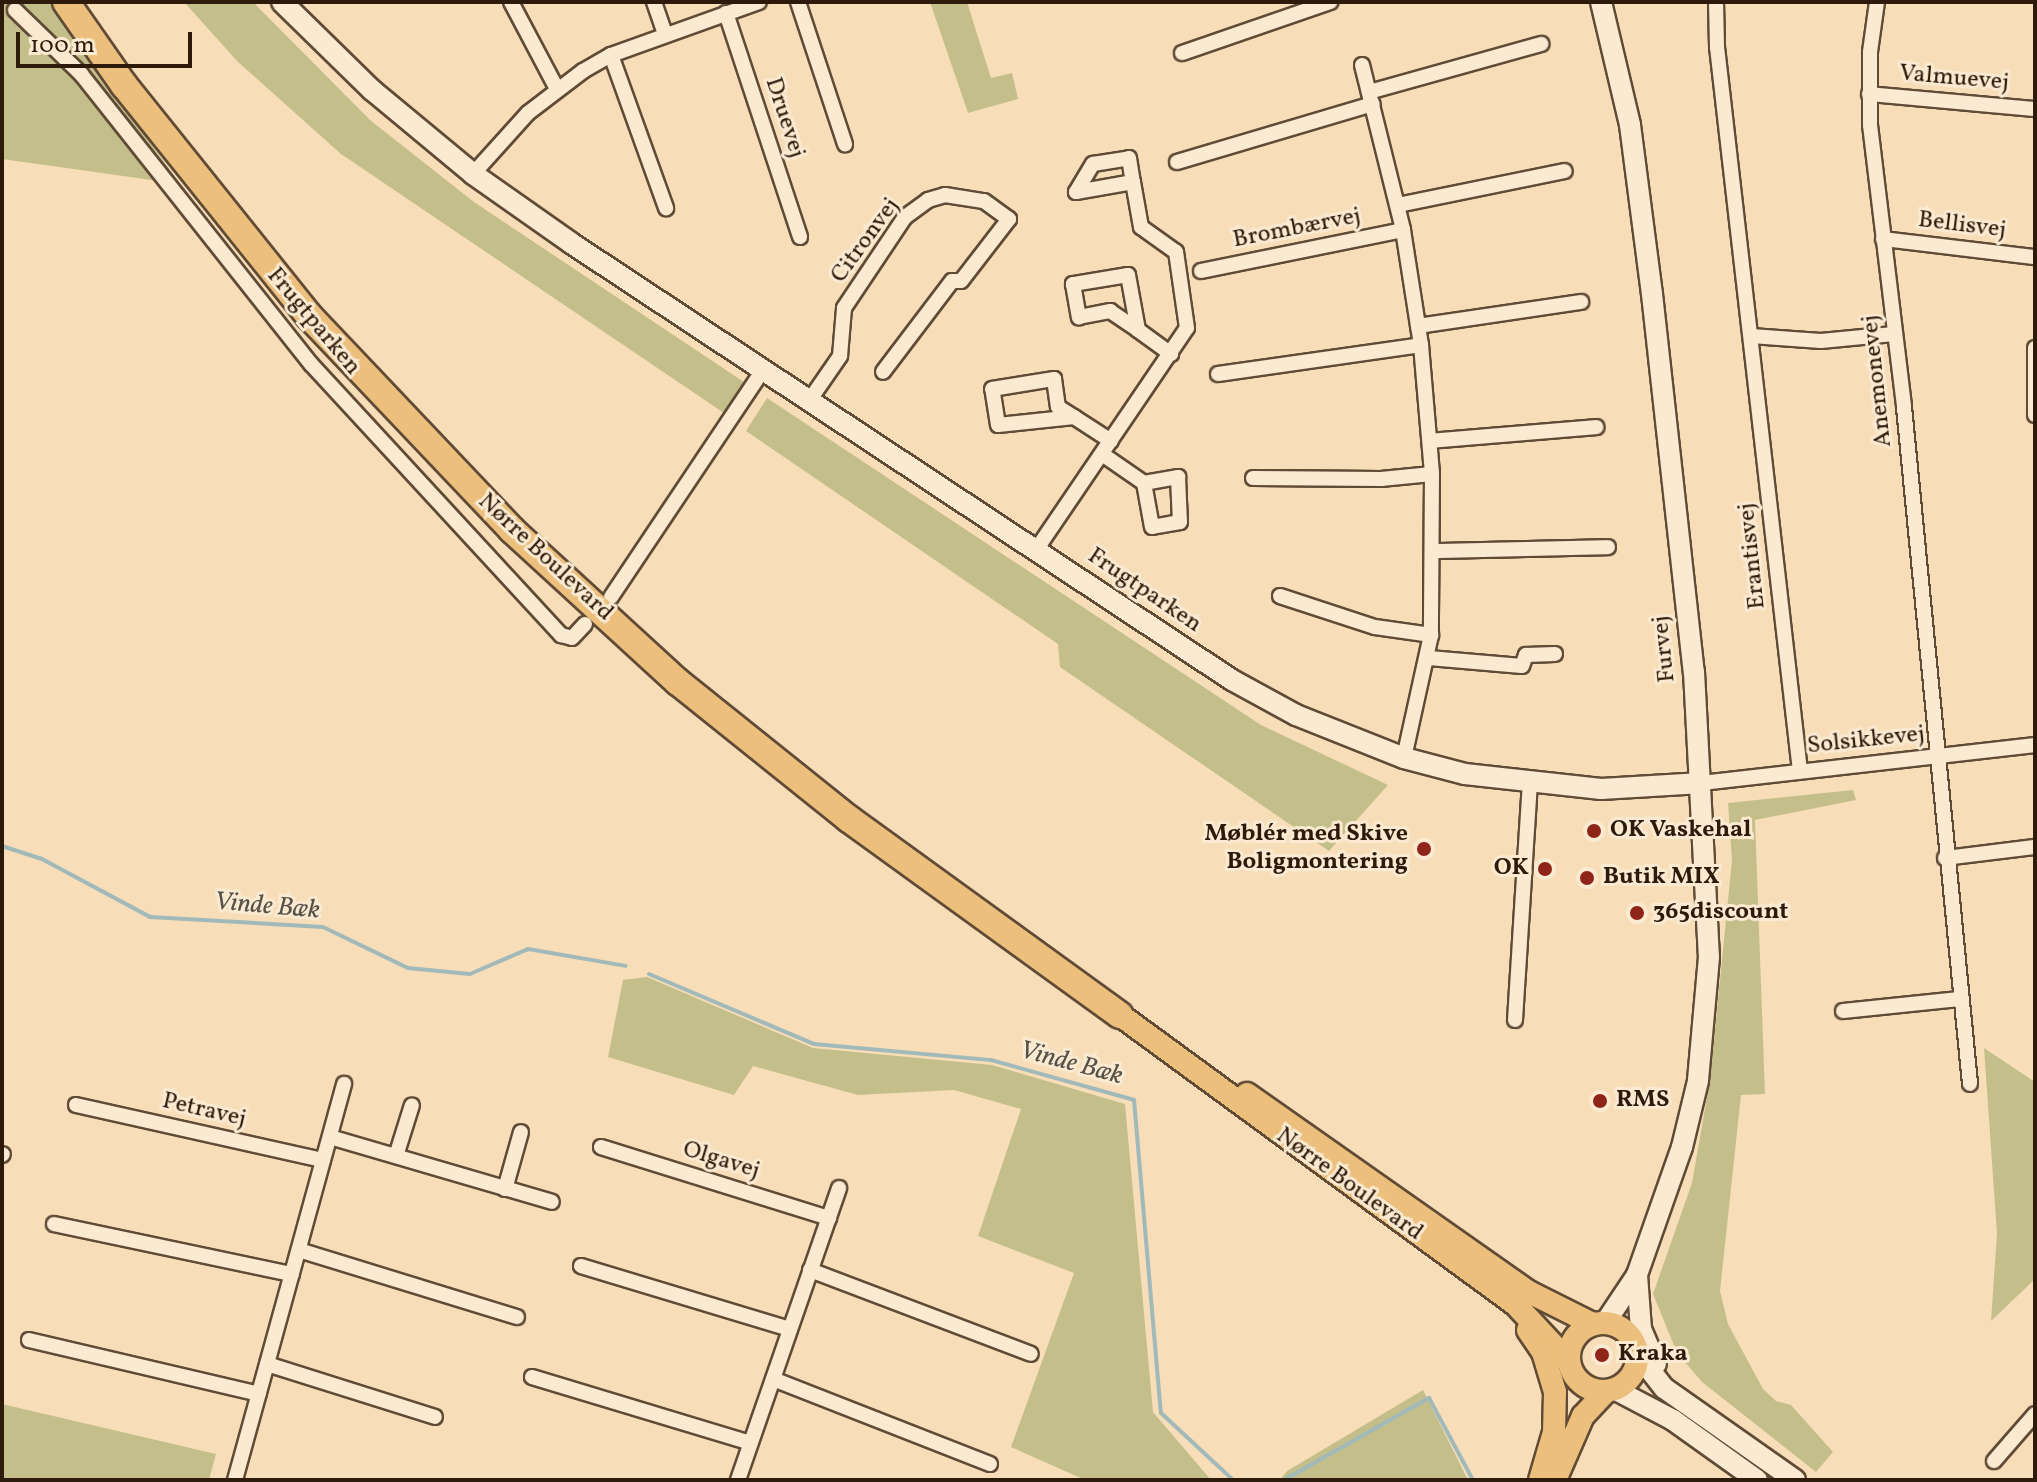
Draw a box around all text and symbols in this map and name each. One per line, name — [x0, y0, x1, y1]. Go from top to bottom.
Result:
scale bar — [20, 16, 196, 66]
text: 100 m — [30, 29, 95, 63]
street label: Valmuevej — [1898, 60, 2010, 98]
street label: Druevej — [758, 74, 810, 162]
street label: Citronvej — [826, 193, 906, 289]
street label: Brombærvej — [1231, 202, 1363, 256]
street label: Bellisvej — [1916, 206, 2008, 246]
street label: Frugtparken — [260, 262, 366, 382]
street label: Anemonevej — [1857, 314, 1899, 448]
street label: Nørre Boulevard — [471, 488, 619, 628]
street label: Erantisvej — [1733, 501, 1773, 611]
street label: Frugtparken — [1082, 542, 1206, 640]
street label: Furvej — [1647, 614, 1683, 684]
street label: Solsikkevej — [1806, 721, 1926, 761]
place label: OK Vaskehal — [1610, 817, 1752, 845]
place label: Møblér med Skive Boligmontering — [1205, 821, 1408, 877]
marker: OK Vaskehal — [1585, 822, 1603, 840]
marker: Møblér med Skive Boligmontering — [1415, 840, 1433, 858]
place label: OK — [1494, 855, 1529, 883]
marker: OK — [1536, 860, 1554, 878]
place label: Butik MIX — [1603, 864, 1720, 892]
marker: Butik MIX — [1578, 869, 1596, 887]
water label: Vinde Bæk — [213, 887, 321, 927]
place label: 365discount — [1653, 899, 1788, 927]
marker: 365discount — [1628, 904, 1646, 922]
water label: Vinde Bæk — [1016, 1035, 1126, 1093]
street label: Petravej — [159, 1087, 249, 1135]
place label: RMS — [1616, 1087, 1669, 1115]
marker: RMS — [1591, 1092, 1609, 1110]
street label: Nørre Boulevard — [1270, 1122, 1428, 1248]
street label: Olgavej — [679, 1136, 763, 1186]
place label: Kraka — [1618, 1341, 1688, 1369]
marker: Kraka — [1593, 1346, 1611, 1364]

